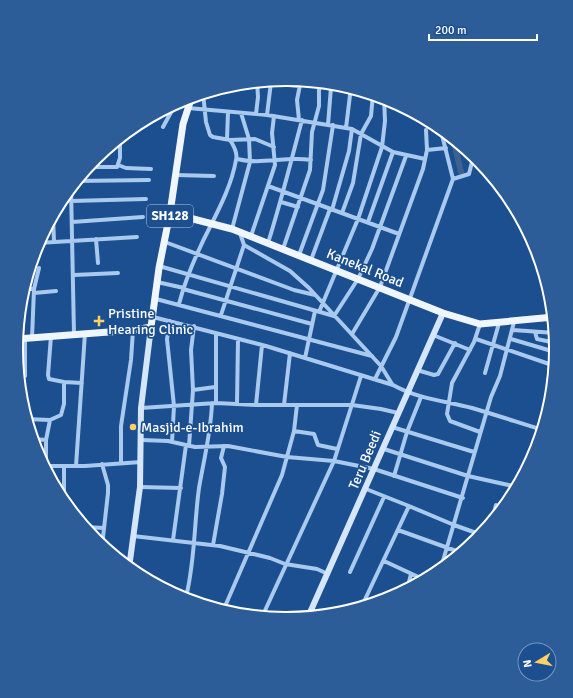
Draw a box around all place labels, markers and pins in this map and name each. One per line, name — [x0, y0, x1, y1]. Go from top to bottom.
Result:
place label: Pristine Hearing Clinic — [108, 305, 194, 338]
marker: Pristine Hearing Clinic — [93, 315, 105, 327]
place label: Masjid-e-Ibrahim — [141, 419, 244, 436]
marker: Masjid-e-Ibrahim — [128, 422, 138, 432]

